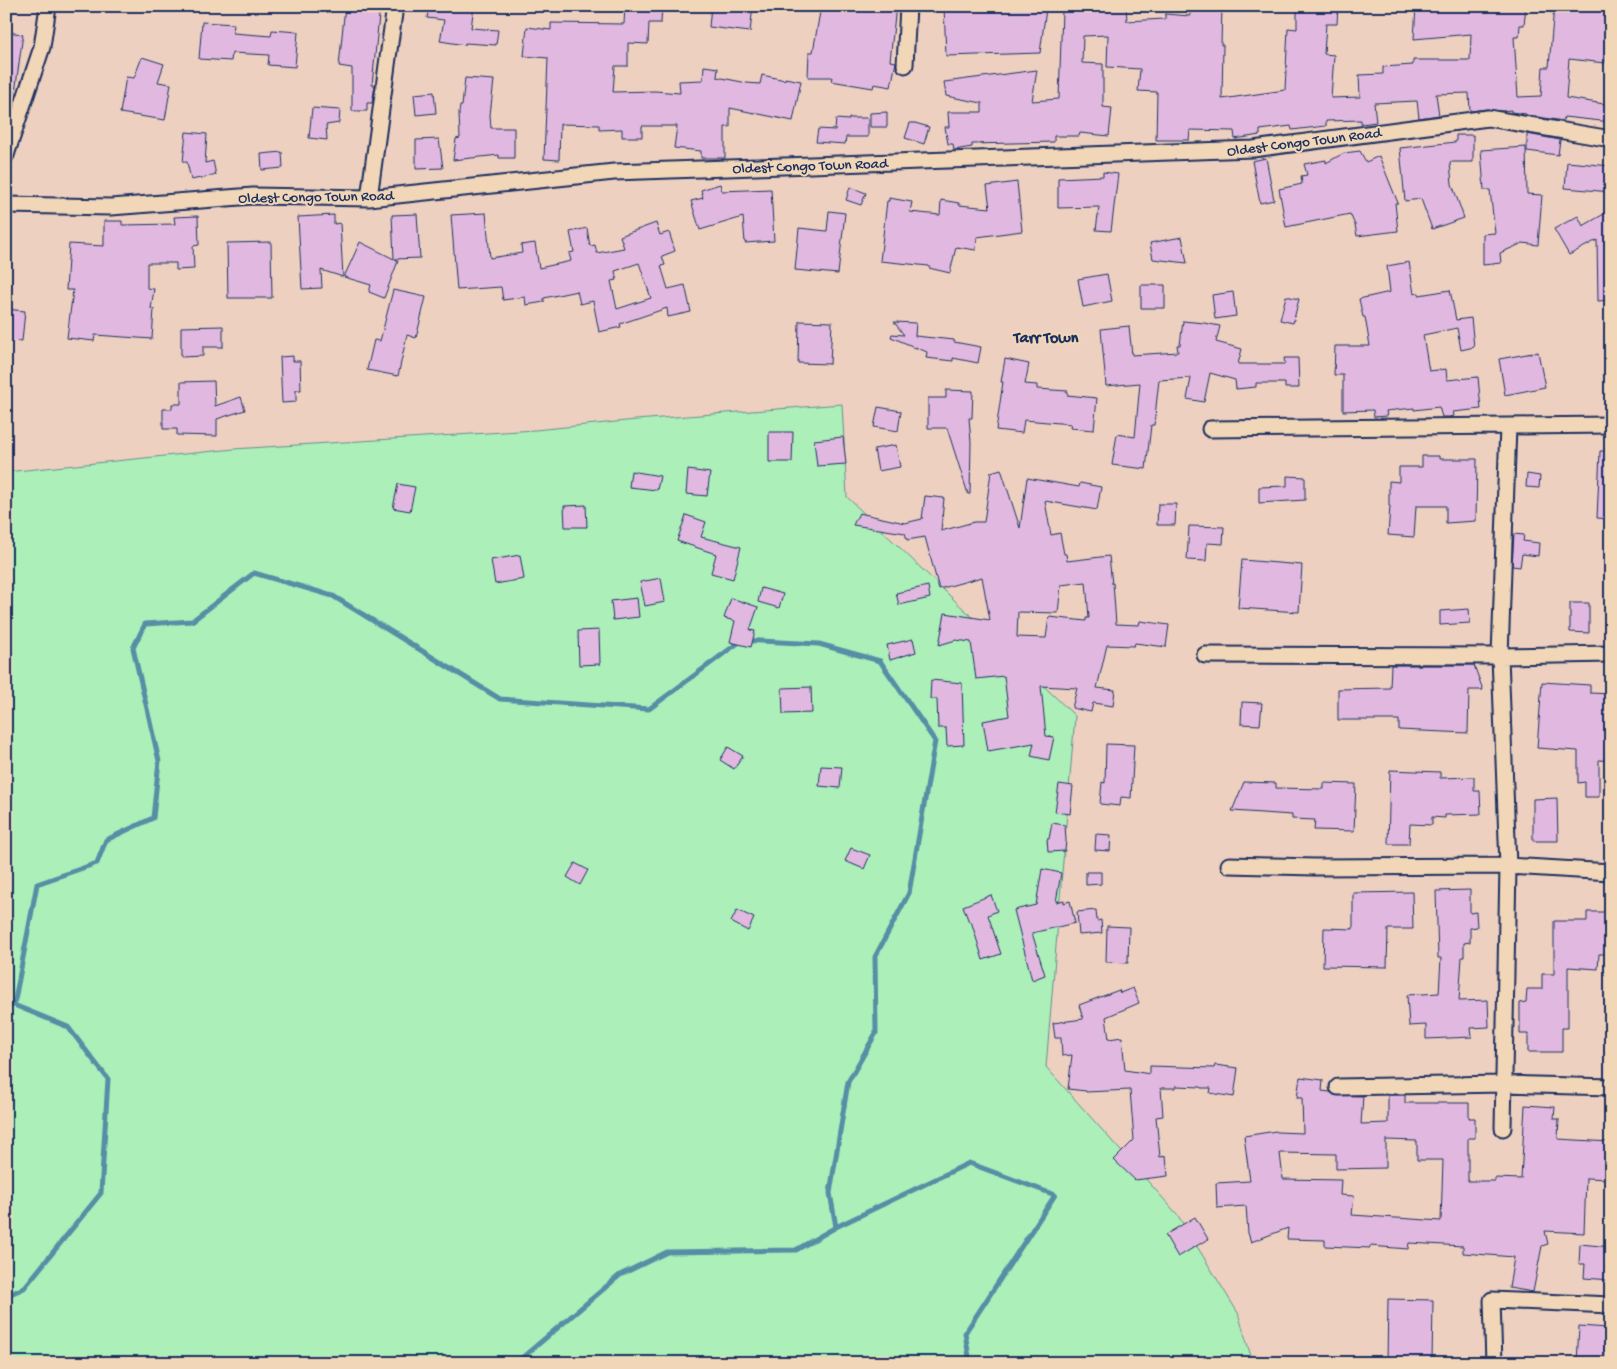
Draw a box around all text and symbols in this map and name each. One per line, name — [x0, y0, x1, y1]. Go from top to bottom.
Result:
street label: Oldest Congo Town Road — [1226, 124, 1384, 161]
street label: Oldest Congo Town Road — [732, 155, 889, 179]
street label: Oldest Congo Town Road — [238, 188, 395, 208]
district label: Tarr Town — [1012, 330, 1079, 349]

